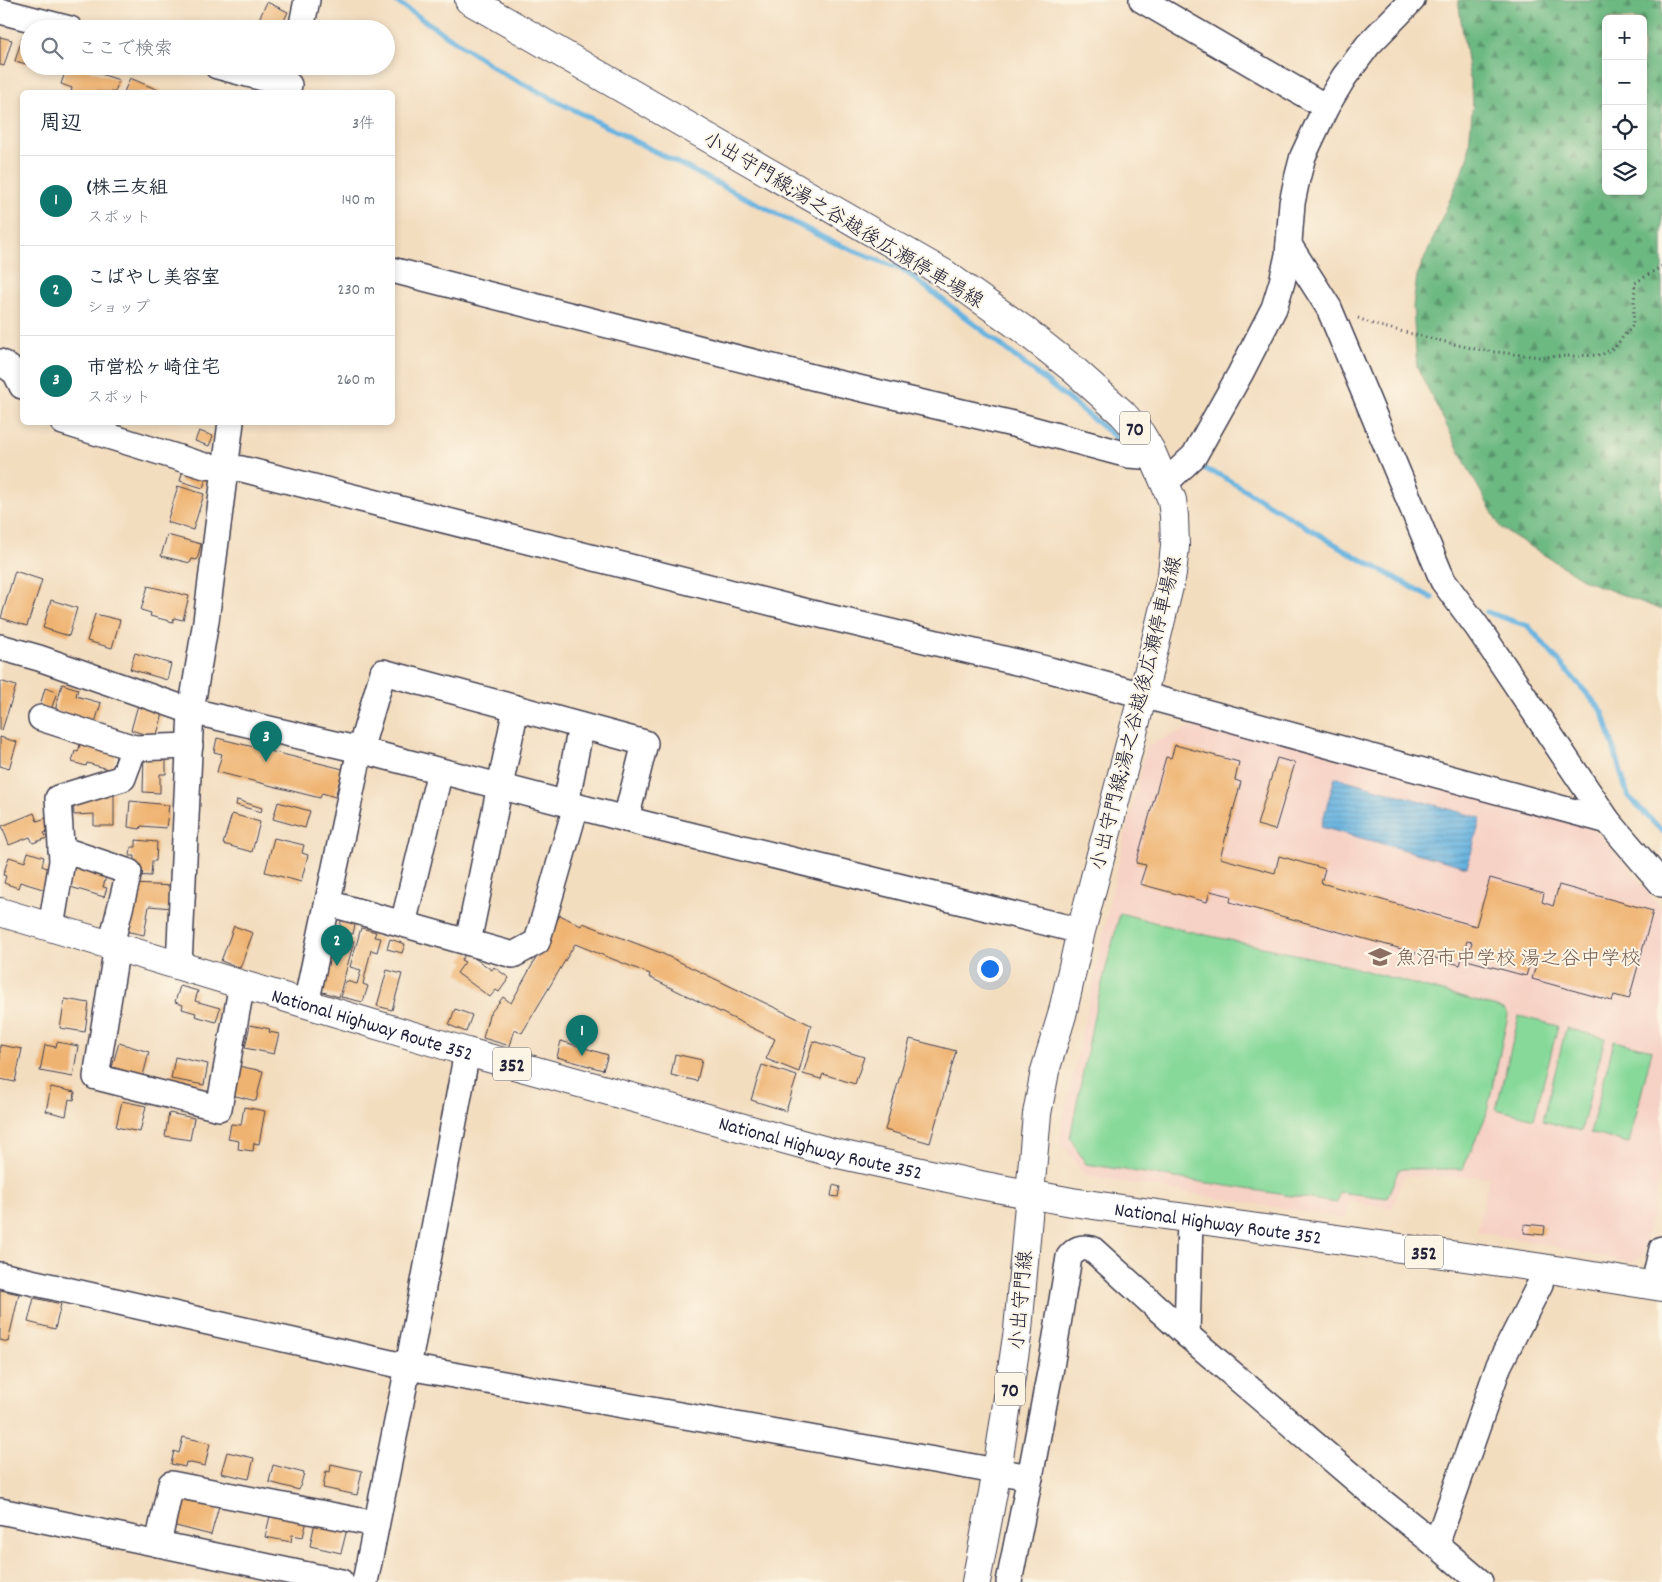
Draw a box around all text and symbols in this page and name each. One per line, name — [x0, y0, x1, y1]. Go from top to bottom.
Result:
map controls — [1602, 15, 1647, 195]
button: + — [1602, 15, 1647, 60]
search box — [20, 20, 395, 75]
icon: search — [38, 34, 66, 62]
text: ここで検索 — [78, 37, 173, 64]
button: − — [1602, 60, 1647, 105]
button: locate — [1602, 105, 1647, 150]
text: 周辺 — [40, 110, 82, 140]
text: 3件 — [352, 113, 375, 136]
street label: 小出守門線;湯之谷越後広瀬停車場線 — [697, 126, 988, 317]
button: layers — [1602, 150, 1647, 195]
text: (株三友組 — [87, 176, 168, 203]
text: 1 — [54, 189, 58, 212]
text: 140 m — [341, 189, 375, 212]
text: スポット — [87, 207, 151, 230]
text: こばやし美容室 — [87, 266, 220, 293]
text: 2 — [53, 279, 60, 302]
text: 230 m — [338, 279, 375, 302]
text: ショップ — [87, 297, 150, 320]
text: 市営松ヶ崎住宅 — [87, 356, 220, 383]
text: 3 — [52, 369, 60, 392]
text: 260 m — [337, 369, 375, 392]
text: スポット — [87, 387, 151, 410]
road number: 70 — [1120, 412, 1150, 444]
street label: 小出守門線;湯之谷越後広瀬停車場線 — [1085, 554, 1191, 874]
pin: 3 — [250, 721, 282, 762]
pin: 2 — [321, 925, 353, 966]
school or university icon: 魚沼市中学校 湯之谷中学校 — [1367, 944, 1393, 970]
place label: 魚沼市中学校 湯之谷中学校 — [1396, 946, 1641, 974]
your location — [977, 956, 1003, 982]
street label: National Highway Route 352 — [268, 983, 476, 1070]
pin: 1 — [566, 1015, 598, 1056]
road number: 352 — [493, 1048, 531, 1080]
street label: National Highway Route 352 — [715, 1111, 925, 1189]
street label: National Highway Route 352 — [1112, 1197, 1323, 1254]
road number: 352 — [1405, 1236, 1443, 1268]
street label: 小出守門線 — [1005, 1249, 1041, 1351]
road number: 70 — [995, 1372, 1025, 1406]

